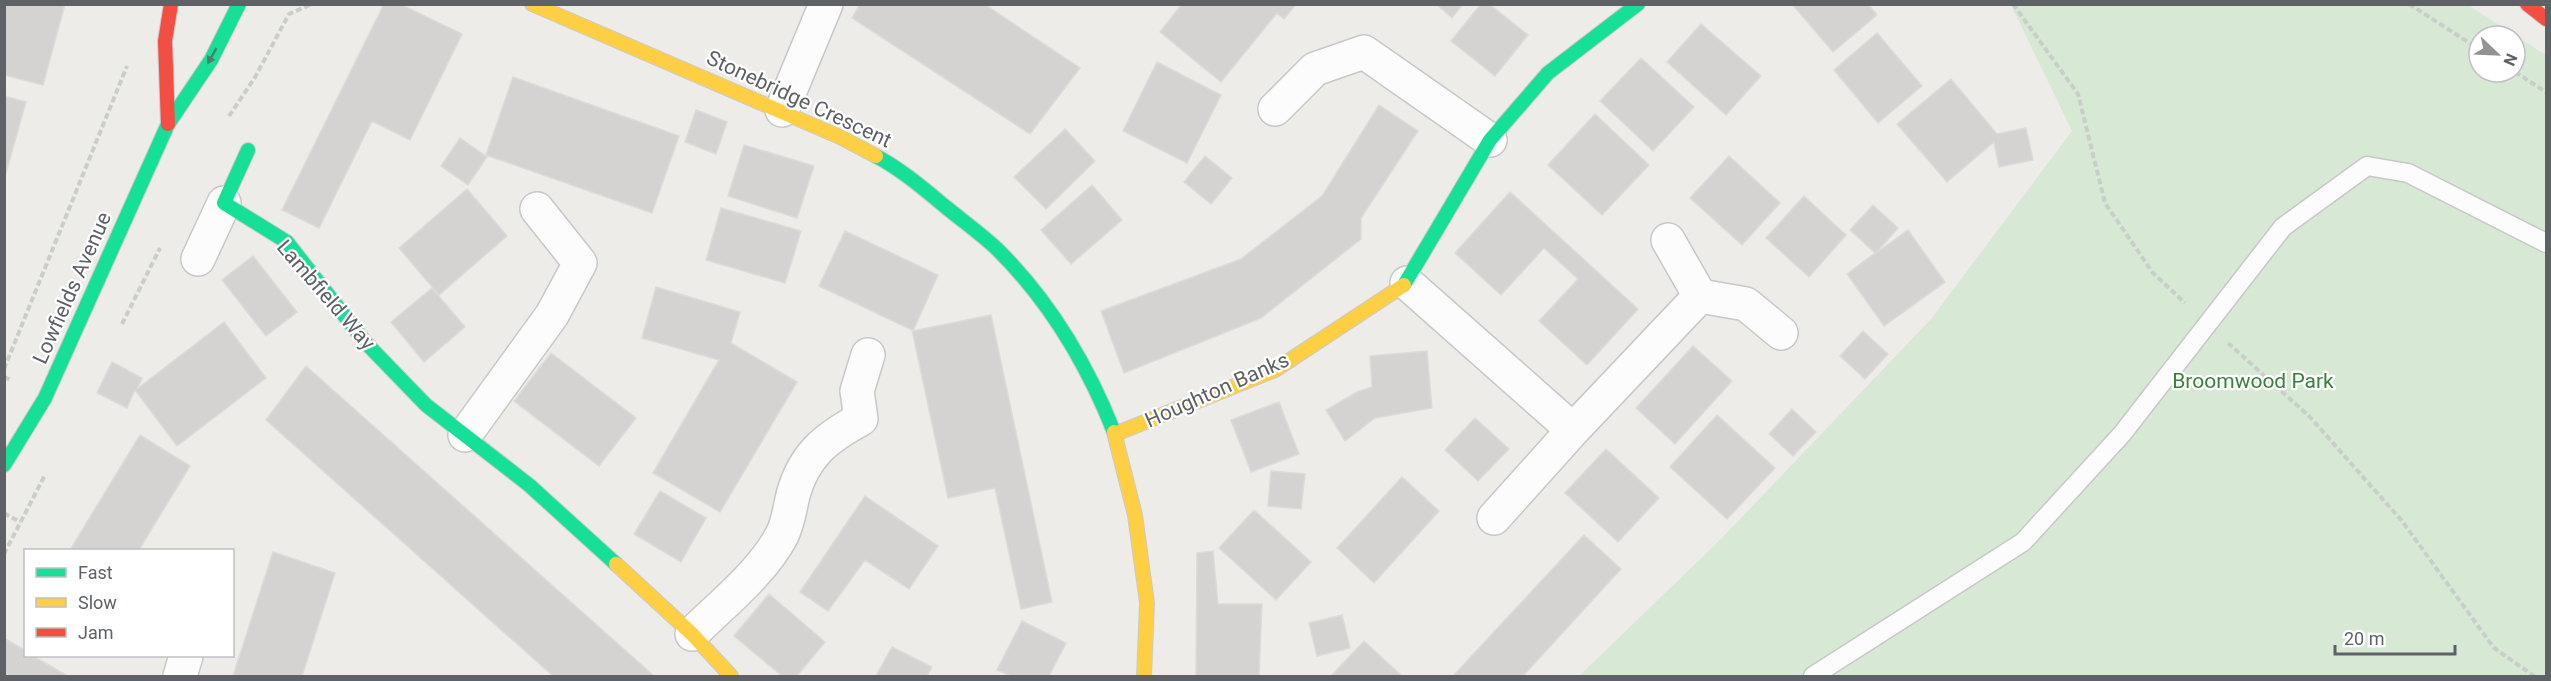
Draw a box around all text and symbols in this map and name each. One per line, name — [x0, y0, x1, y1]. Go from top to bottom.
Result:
north arrow — [2467, 24, 2527, 84]
street label: Stonebridge Crescent — [703, 46, 895, 152]
one-way arrow — [208, 48, 218, 65]
text: N — [2499, 51, 2521, 69]
street label: Lowfields Avenue — [28, 208, 116, 368]
street label: Lambfield Way — [272, 235, 380, 355]
street label: Houghton Banks — [1141, 348, 1293, 432]
park label: Broomwood Park — [2172, 369, 2334, 393]
legend — [24, 549, 234, 657]
text: Fast — [78, 562, 113, 583]
text: Slow — [78, 592, 117, 613]
scale bar — [2335, 618, 2455, 656]
text: Jam — [78, 622, 114, 643]
text: 20 m — [2344, 628, 2384, 649]

